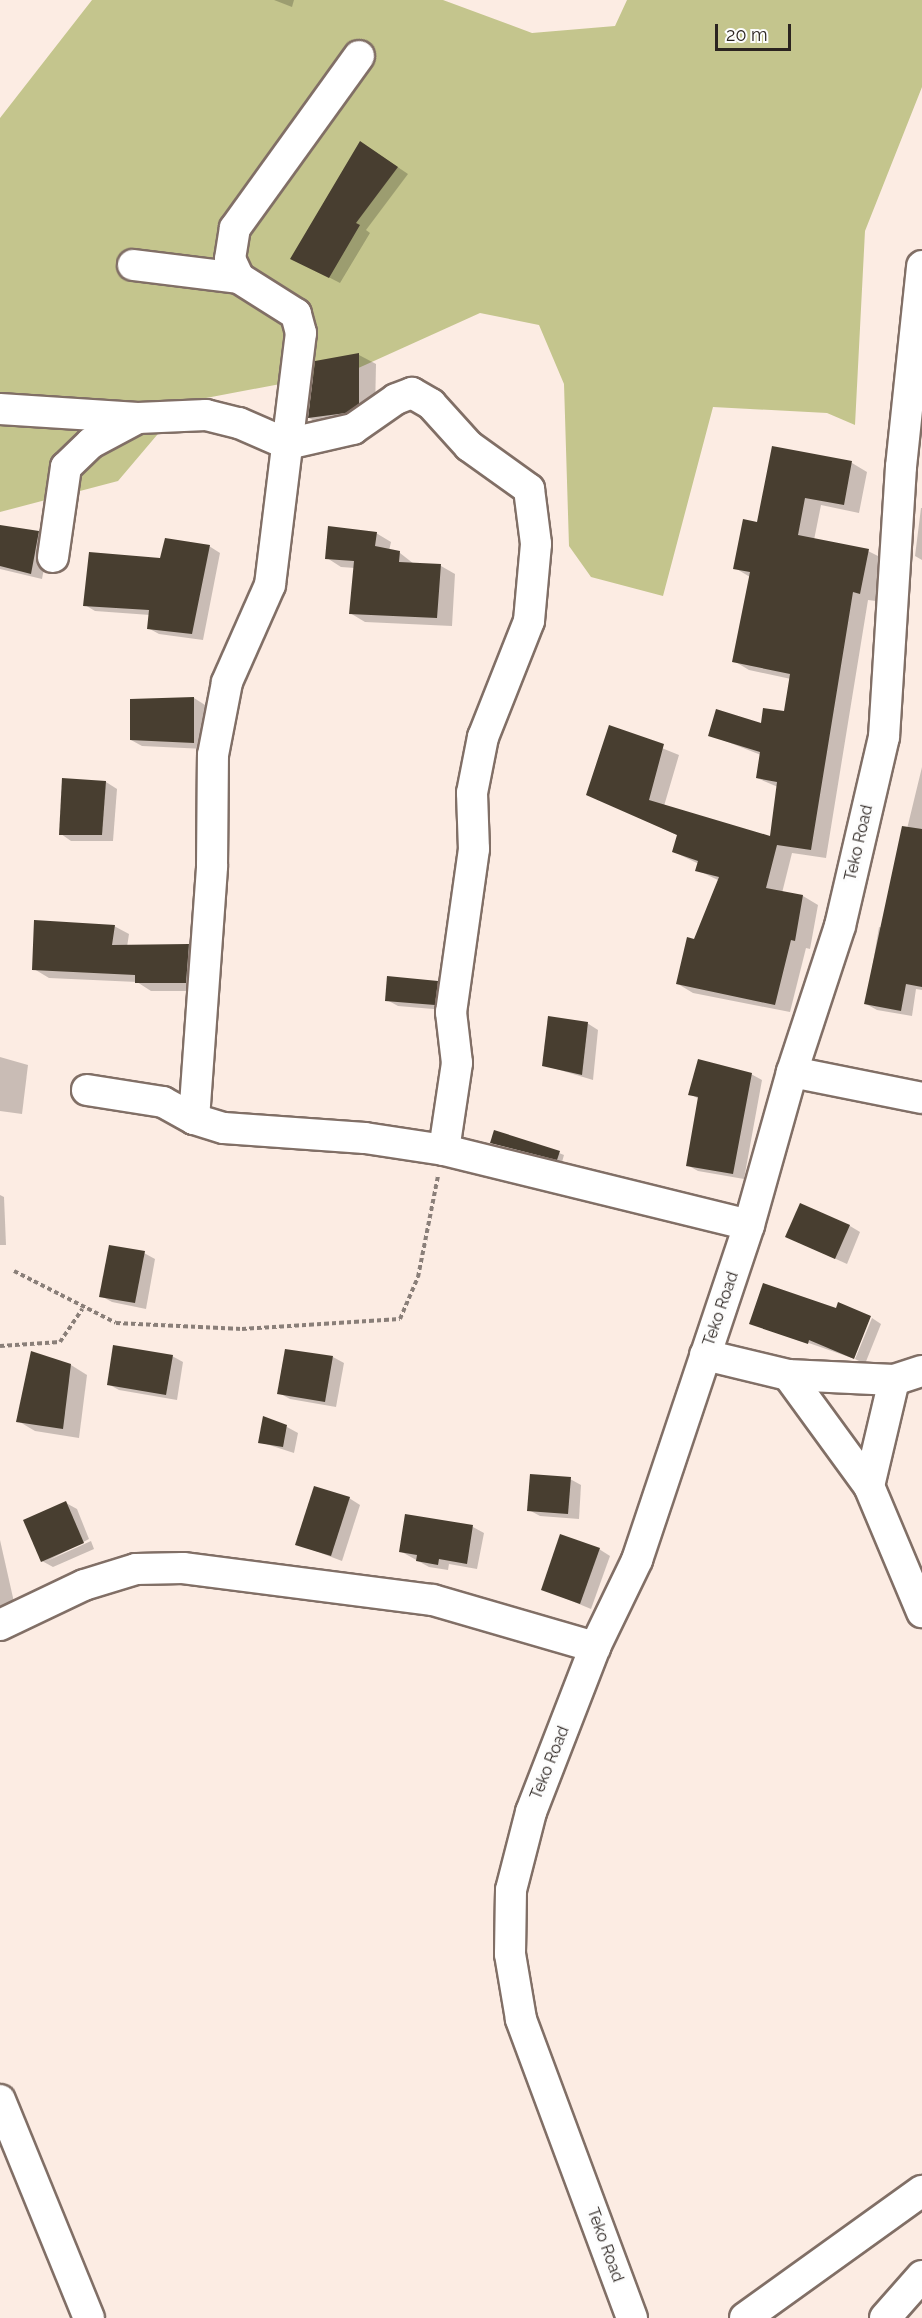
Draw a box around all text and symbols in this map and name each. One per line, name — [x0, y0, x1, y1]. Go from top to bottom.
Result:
scale bar — [718, 12, 794, 50]
text: 20 m — [726, 24, 768, 45]
street label: Teko Road — [841, 803, 877, 883]
street label: Teko Road — [699, 1269, 743, 1349]
street label: Teko Road — [527, 1724, 573, 1802]
street label: Teko Road — [583, 2205, 627, 2285]

